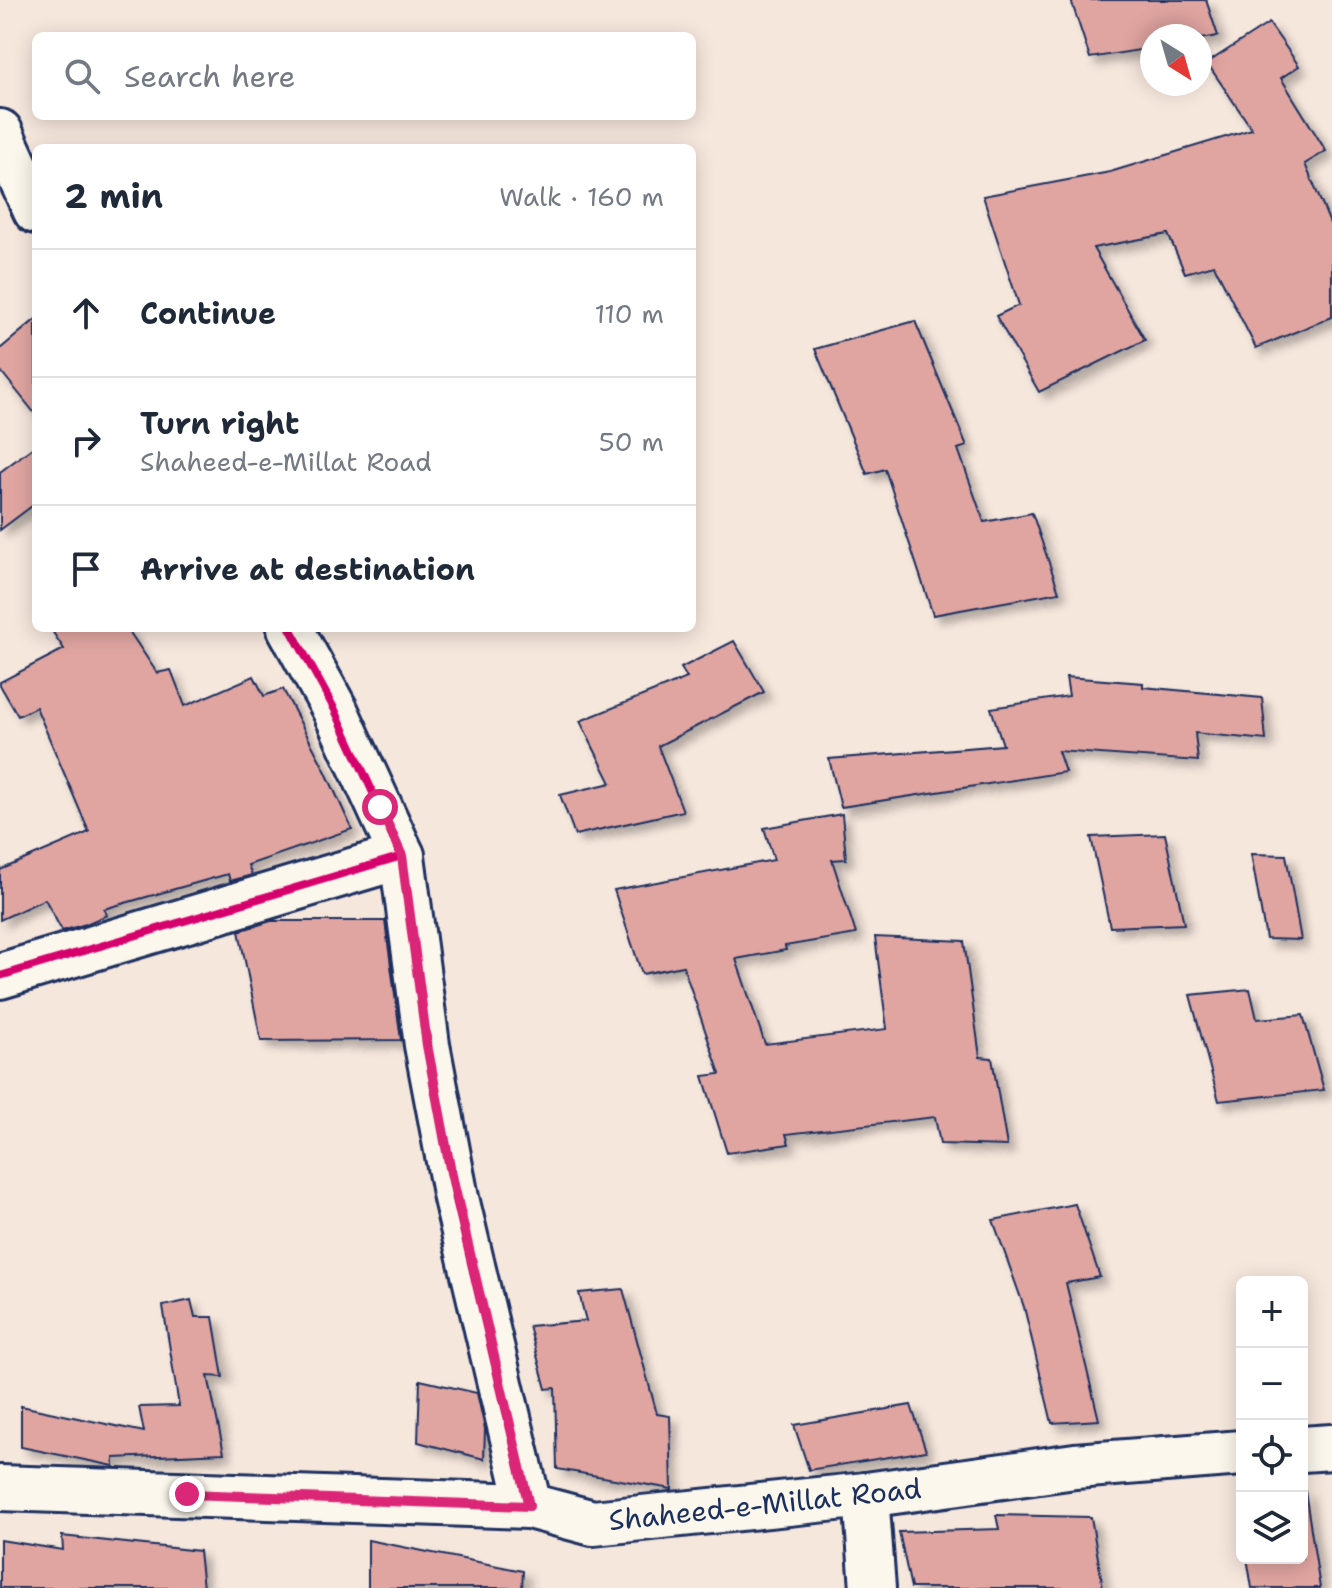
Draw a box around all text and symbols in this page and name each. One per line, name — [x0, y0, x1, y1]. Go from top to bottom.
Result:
north arrow — [1140, 24, 1212, 96]
search box — [32, 32, 696, 120]
icon: search — [60, 54, 104, 98]
text: Search here — [124, 56, 295, 97]
text: 2 min — [64, 173, 163, 219]
text: Walk · 160 m — [499, 179, 664, 214]
icon: ahead — [64, 291, 108, 335]
text: Continue — [140, 293, 276, 334]
text: 110 m — [594, 296, 664, 331]
text: Turn right — [140, 403, 299, 444]
icon: right — [64, 419, 108, 463]
text: 50 m — [599, 424, 664, 459]
text: Shaheed-e-Millat Road — [140, 444, 432, 479]
icon: arrive — [64, 547, 108, 591]
text: Arrive at destination — [140, 549, 475, 590]
route start — [362, 789, 398, 825]
map controls — [1236, 1276, 1308, 1564]
button: + — [1236, 1276, 1308, 1348]
button: − — [1236, 1348, 1308, 1420]
button: locate — [1236, 1420, 1308, 1492]
street label: Shaheed-e-Millat Road — [607, 1469, 923, 1539]
route end — [169, 1476, 205, 1512]
button: layers — [1236, 1492, 1308, 1564]

